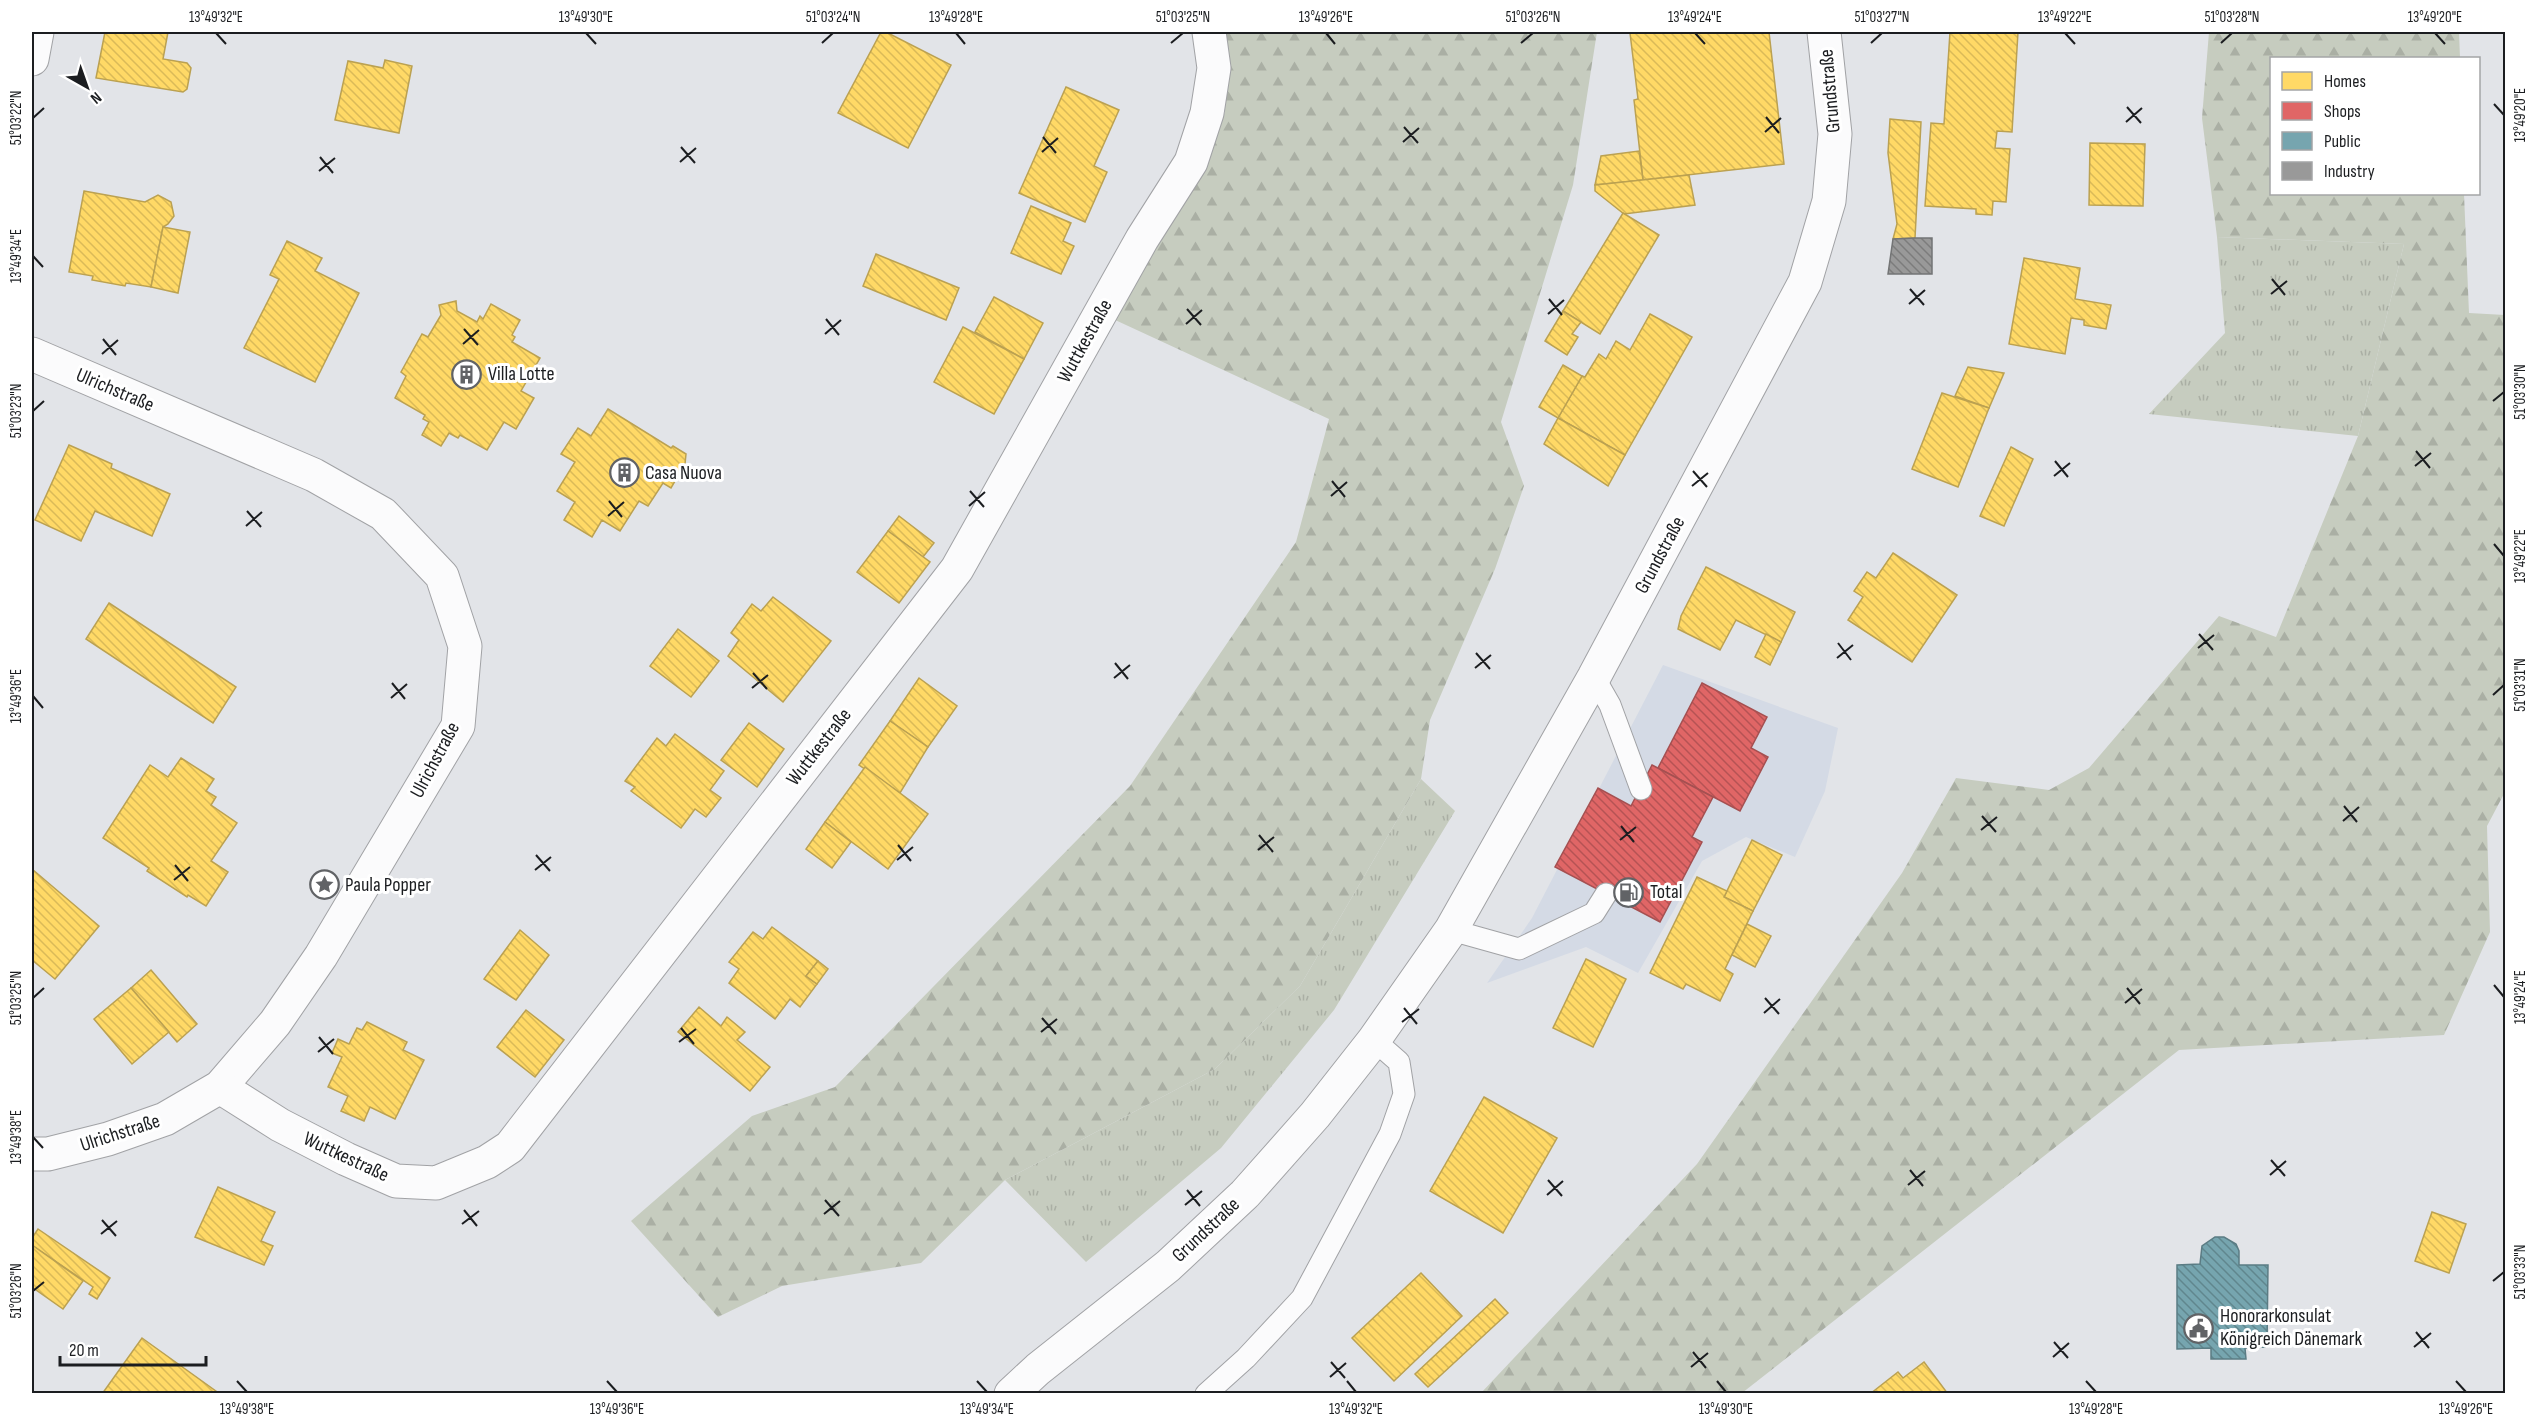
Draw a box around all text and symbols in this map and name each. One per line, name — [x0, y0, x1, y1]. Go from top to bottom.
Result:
text: 13°49'32"E — [189, 8, 243, 27]
text: 13°49'30"E — [559, 8, 613, 27]
text: 51°03'24"N — [806, 8, 860, 27]
text: 13°49'28"E — [929, 8, 983, 27]
text: 51°03'25"N — [1156, 8, 1210, 27]
text: 13°49'26"E — [1299, 8, 1353, 27]
text: 51°03'26"N — [1505, 8, 1561, 27]
text: 13°49'24"E — [1668, 8, 1722, 27]
text: 51°03'27"N — [1855, 8, 1909, 27]
text: 13°49'22"E — [2038, 8, 2092, 27]
text: 51°03'28"N — [2205, 8, 2259, 27]
text: 13°49'20"E — [2408, 8, 2462, 27]
street label: Grundstraße — [1814, 48, 1846, 134]
north arrow — [57, 57, 117, 117]
legend — [2270, 57, 2480, 195]
text: Homes — [2324, 71, 2366, 92]
text: N — [86, 87, 105, 107]
text: 13°49'20"E — [2511, 88, 2530, 142]
text: 51°03'22"N — [7, 91, 26, 145]
text: Shops — [2324, 101, 2361, 122]
text: Public — [2324, 131, 2361, 152]
text: Industry — [2324, 161, 2375, 182]
text: 13°49'34"E — [7, 229, 26, 283]
street label: Wuttkestraße — [1052, 295, 1118, 387]
building icon: Villa Lotte — [451, 358, 483, 390]
place label: Villa Lotte — [488, 362, 555, 386]
street label: Ulrichstraße — [72, 363, 158, 417]
text: 51°03'30"N — [2511, 364, 2530, 420]
text: 51°03'23"N — [7, 384, 26, 438]
building icon: Casa Nuova — [608, 457, 640, 489]
place label: Casa Nuova — [645, 461, 722, 485]
street label: Grundstraße — [1630, 512, 1690, 598]
text: 13°49'22"E — [2511, 529, 2530, 583]
text: 51°03'31"N — [2511, 658, 2530, 712]
text: 13°49'36"E — [7, 669, 26, 723]
street label: Wuttkestraße — [781, 704, 857, 790]
street label: Ulrichstraße — [405, 718, 465, 802]
place icon: Paula Popper — [308, 869, 340, 901]
place label: Paula Popper — [345, 873, 431, 897]
fuel station icon: Total — [1613, 876, 1645, 908]
place label: Total — [1650, 880, 1683, 904]
text: 13°49'24"E — [2511, 970, 2530, 1024]
text: 51°03'25"N — [7, 971, 26, 1025]
street label: Ulrichstraße — [77, 1109, 163, 1157]
text: 13°49'38"E — [7, 1110, 26, 1164]
street label: Wuttkestraße — [299, 1127, 393, 1187]
street label: Grundstraße — [1167, 1193, 1245, 1267]
text: 51°03'33"N — [2511, 1245, 2530, 1299]
text: 51°03'26"N — [7, 1263, 26, 1319]
place label: Honorarkonsulat Königreich Dänemark — [2220, 1304, 2362, 1351]
public building icon: Honorarkonsulat Königreich Dänemark — [2183, 1312, 2215, 1344]
scale bar — [60, 1329, 206, 1367]
text: 20 m — [69, 1340, 99, 1361]
text: 13°49'38"E — [220, 1400, 274, 1419]
text: 13°49'36"E — [590, 1400, 644, 1419]
text: 13°49'34"E — [960, 1400, 1014, 1419]
text: 13°49'32"E — [1329, 1400, 1383, 1419]
text: 13°49'30"E — [1699, 1400, 1753, 1419]
text: 13°49'28"E — [2069, 1400, 2123, 1419]
text: 13°49'26"E — [2439, 1400, 2493, 1419]

